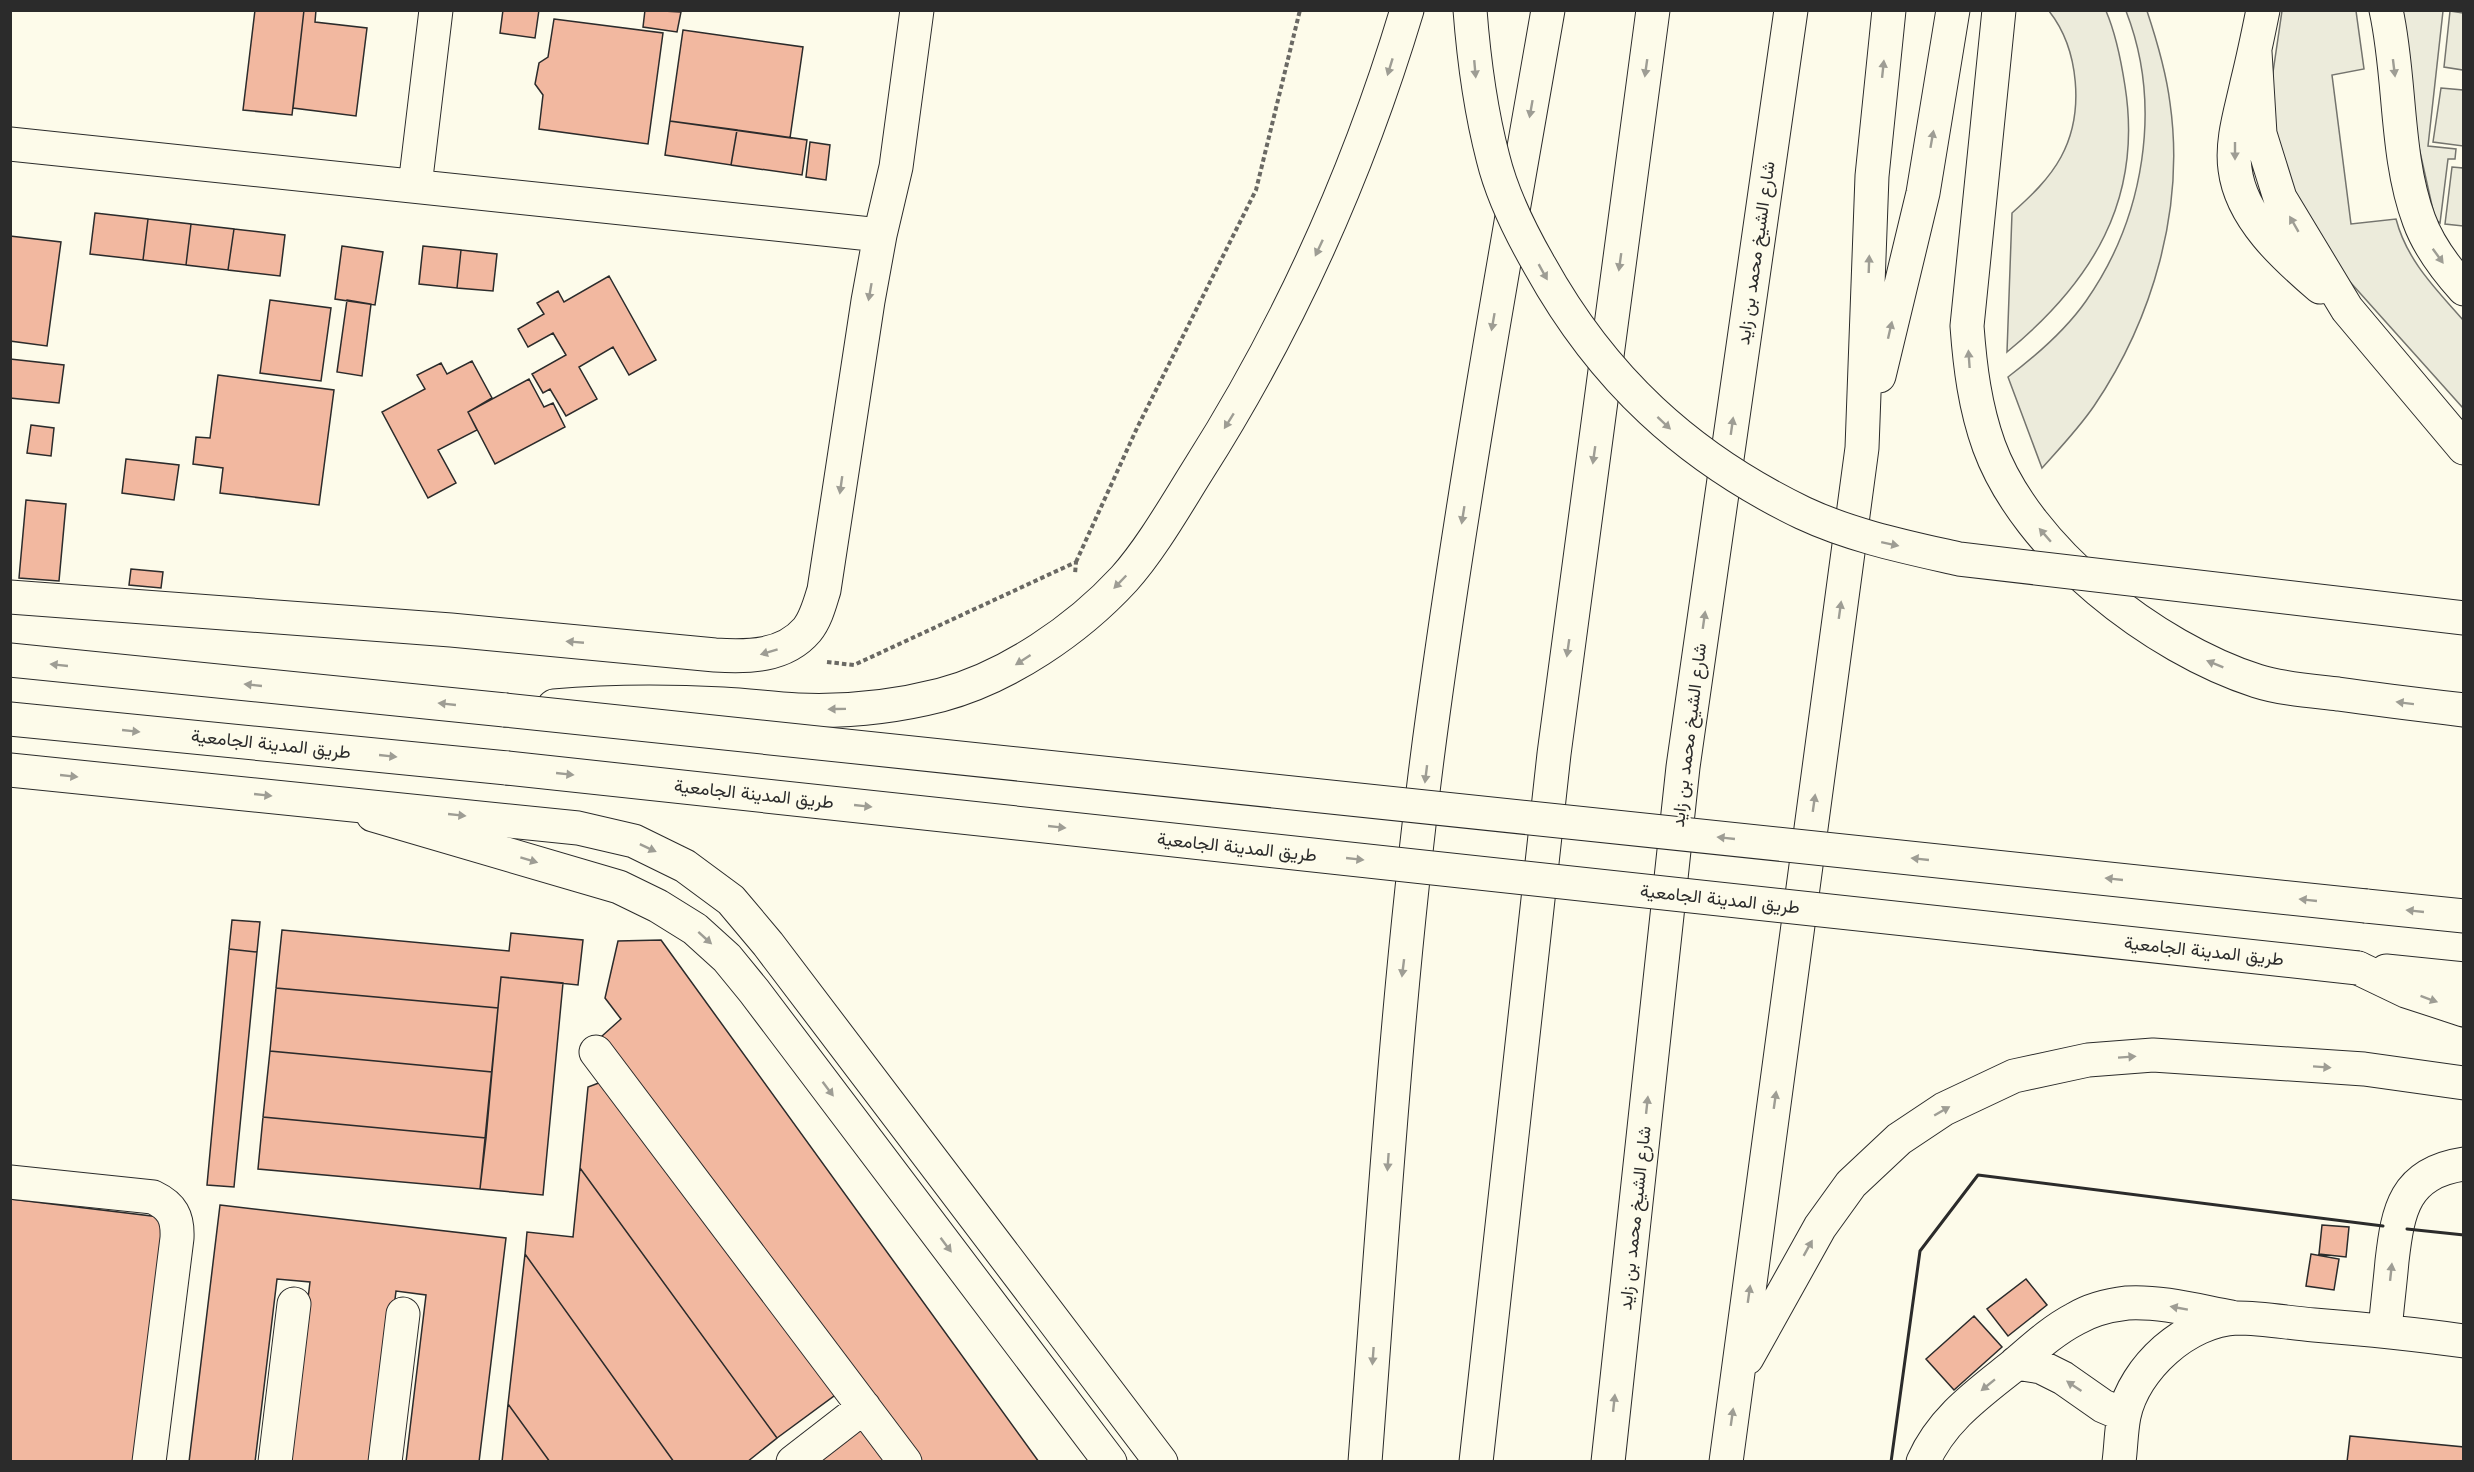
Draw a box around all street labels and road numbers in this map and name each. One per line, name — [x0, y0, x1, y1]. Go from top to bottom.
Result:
street label: شارع الشيخ محمد بن زايد — [1732, 160, 1781, 346]
street label: شارع الشيخ محمد بن زايد — [1667, 642, 1712, 828]
street label: طريق المدينة الجامعية — [190, 725, 352, 763]
street label: طريق المدينة الجامعية — [673, 775, 835, 813]
street label: طريق المدينة الجامعية — [1156, 828, 1318, 866]
street label: طريق المدينة الجامعية — [1639, 880, 1801, 918]
street label: طريق المدينة الجامعية — [2123, 932, 2285, 970]
street label: شارع الشيخ محمد بن زايد — [1614, 1125, 1657, 1311]

